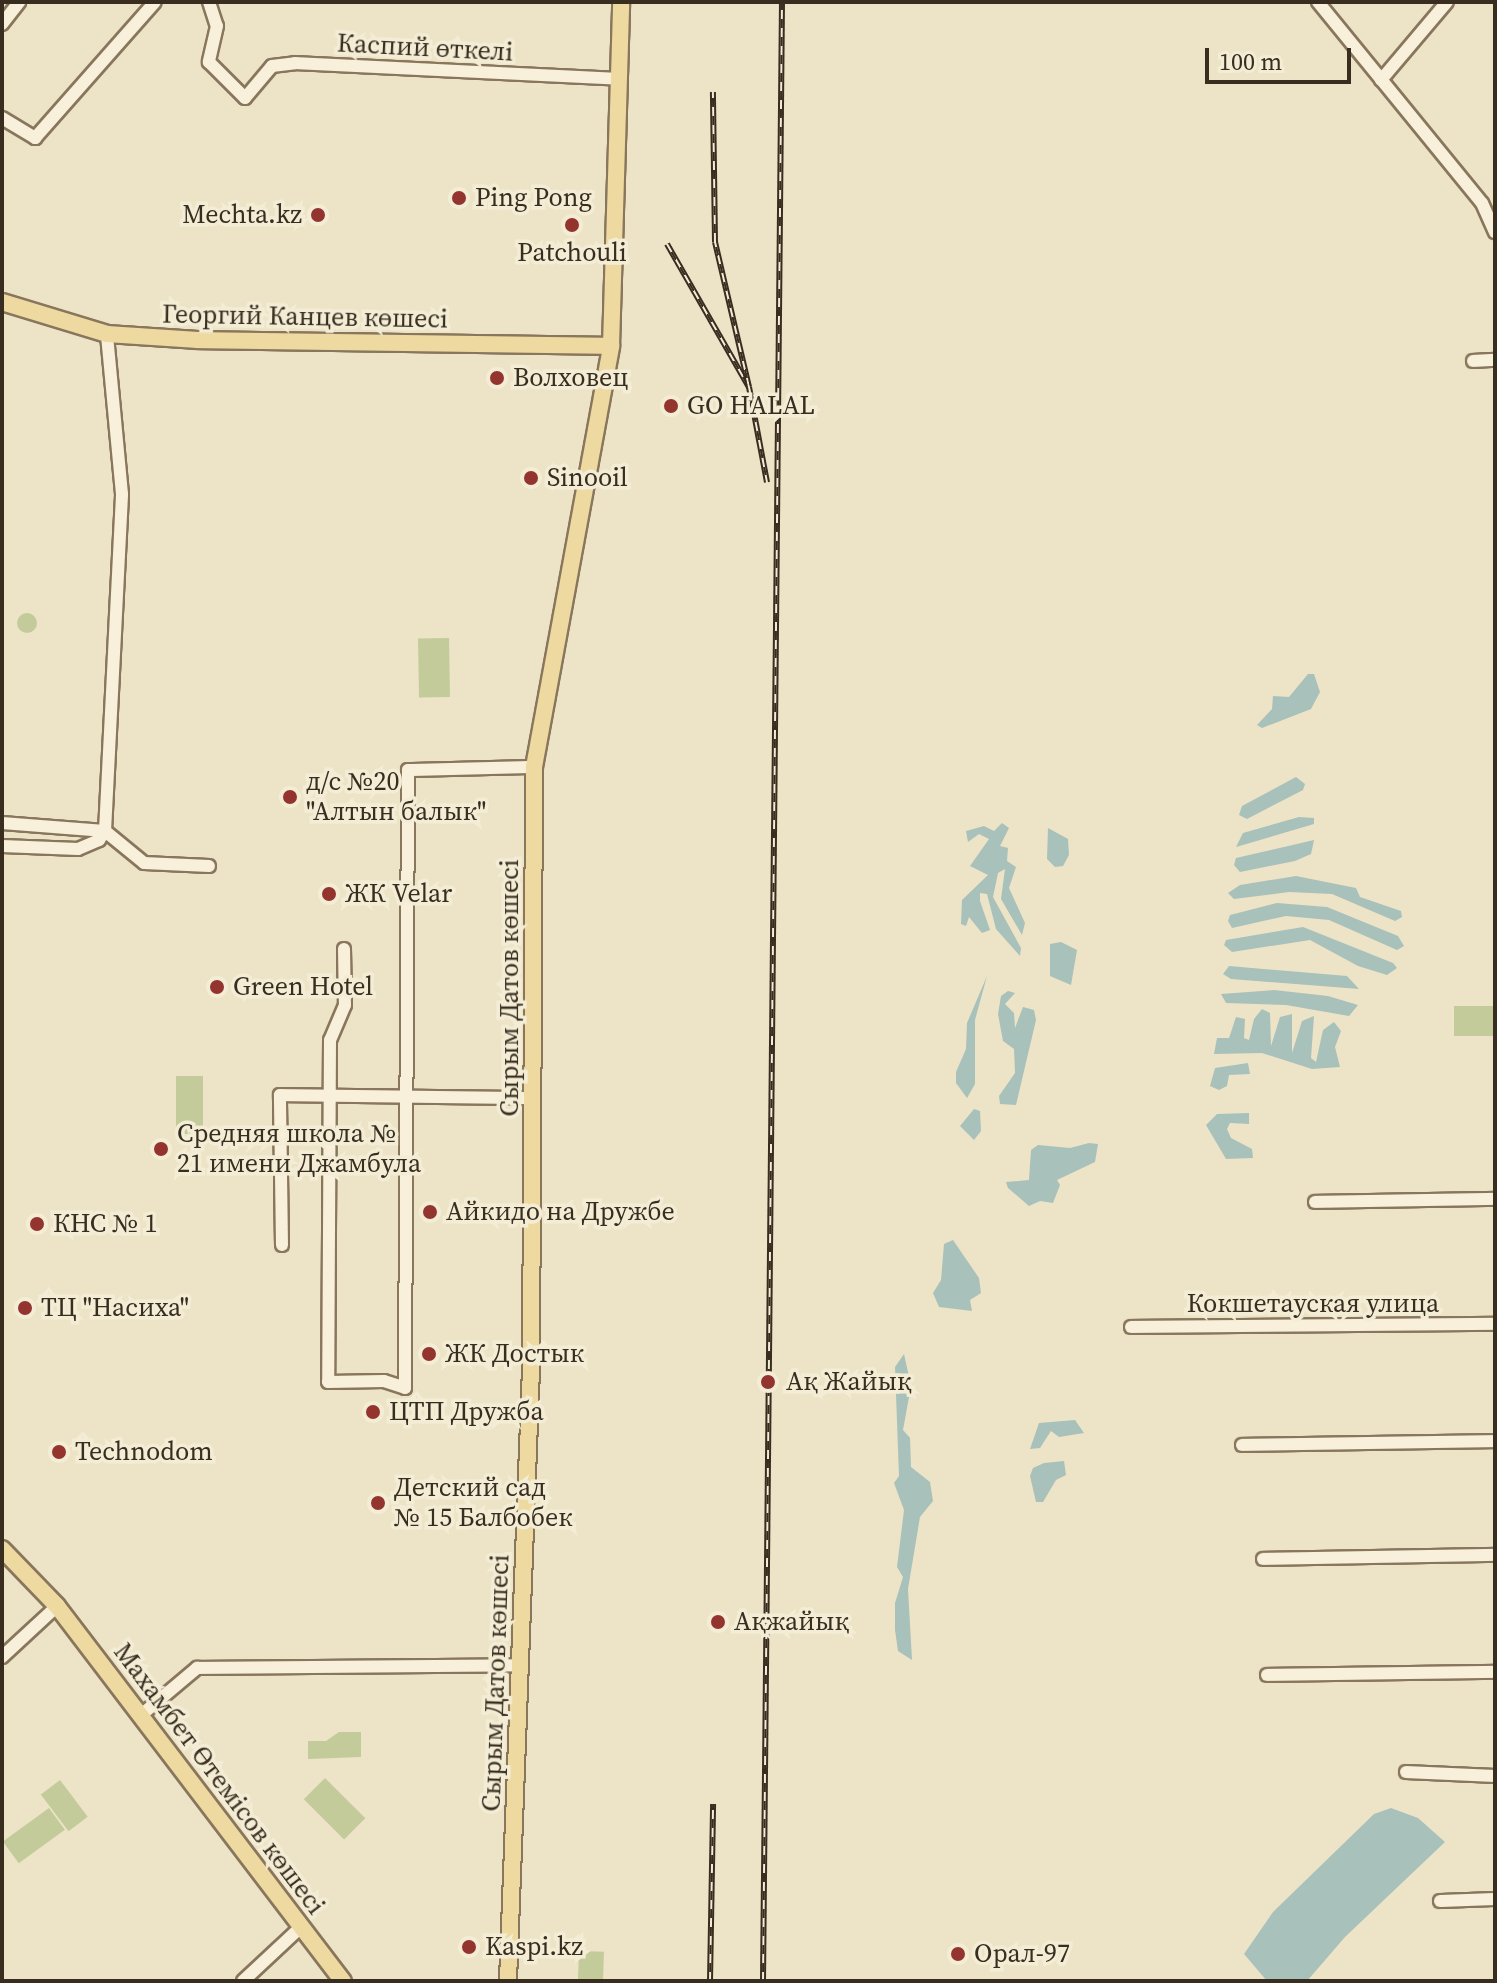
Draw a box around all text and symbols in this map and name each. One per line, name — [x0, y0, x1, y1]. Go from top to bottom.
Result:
street label: Каспий өткелі — [336, 28, 514, 68]
scale bar — [1209, 32, 1355, 82]
text: 100 m — [1219, 45, 1282, 78]
place label: Ping Pong — [475, 182, 592, 214]
marker: Ping Pong — [450, 189, 468, 207]
place label: Mechta.kz — [182, 199, 302, 231]
marker: Mechta.kz — [309, 206, 327, 224]
marker: Patchouli — [563, 216, 581, 234]
place label: Patchouli — [517, 237, 627, 269]
street label: Георгий Канцев көшесі — [162, 299, 448, 335]
place label: Волховец — [513, 362, 628, 394]
marker: Волховец — [488, 369, 506, 387]
place label: GO HALAL — [687, 390, 815, 422]
marker: GO HALAL — [662, 397, 680, 415]
place label: Sinooil — [547, 462, 628, 494]
marker: Sinooil — [522, 469, 540, 487]
place label: д/с №20 "Алтын балык" — [306, 766, 486, 828]
marker: д/с №20 "Алтын балык" — [281, 788, 299, 806]
street label: Сырым Датов көшесі — [494, 859, 526, 1117]
place label: ЖК Velar — [345, 878, 452, 910]
marker: ЖК Velar — [320, 885, 338, 903]
place label: Green Hotel — [233, 971, 373, 1003]
marker: Green Hotel — [208, 978, 226, 996]
place label: Средняя школа № 21 имени Джамбула — [177, 1118, 421, 1180]
marker: Средняя школа № 21 имени Джамбула — [152, 1140, 170, 1158]
place label: Айкидо на Дружбе — [446, 1196, 675, 1228]
marker: Айкидо на Дружбе — [421, 1203, 439, 1221]
place label: КНС № 1 — [53, 1208, 158, 1240]
marker: КНС № 1 — [28, 1215, 46, 1233]
street label: Кокшетауская улица — [1187, 1288, 1439, 1320]
place label: ТЦ "Насиха" — [41, 1292, 189, 1324]
marker: ТЦ "Насиха" — [16, 1299, 34, 1317]
place label: ЖК Достык — [445, 1338, 584, 1370]
marker: ЖК Достык — [420, 1345, 438, 1363]
place label: Ақ Жайық — [786, 1366, 911, 1398]
marker: Ақ Жайық — [757, 1371, 779, 1393]
place label: ЦТП Дружба — [389, 1396, 544, 1428]
marker: ЦТП Дружба — [364, 1403, 382, 1421]
place label: Technodom — [75, 1436, 213, 1468]
marker: Technodom — [50, 1443, 68, 1461]
place label: Детский сад № 15 Балбобек — [394, 1472, 573, 1534]
marker: Детский сад № 15 Балбобек — [369, 1494, 387, 1512]
street label: Сырым Датов көшесі — [476, 1554, 516, 1812]
place label: Ақжайық — [734, 1606, 849, 1638]
marker: Ақжайық — [709, 1613, 727, 1631]
street label: Махамбет Өтемісов көшесі — [107, 1637, 331, 1921]
place label: Kaspi.kz — [485, 1931, 583, 1963]
marker: Kaspi.kz — [460, 1938, 478, 1956]
place label: Орал-97 — [974, 1938, 1070, 1970]
marker: Орал-97 — [949, 1945, 967, 1963]

